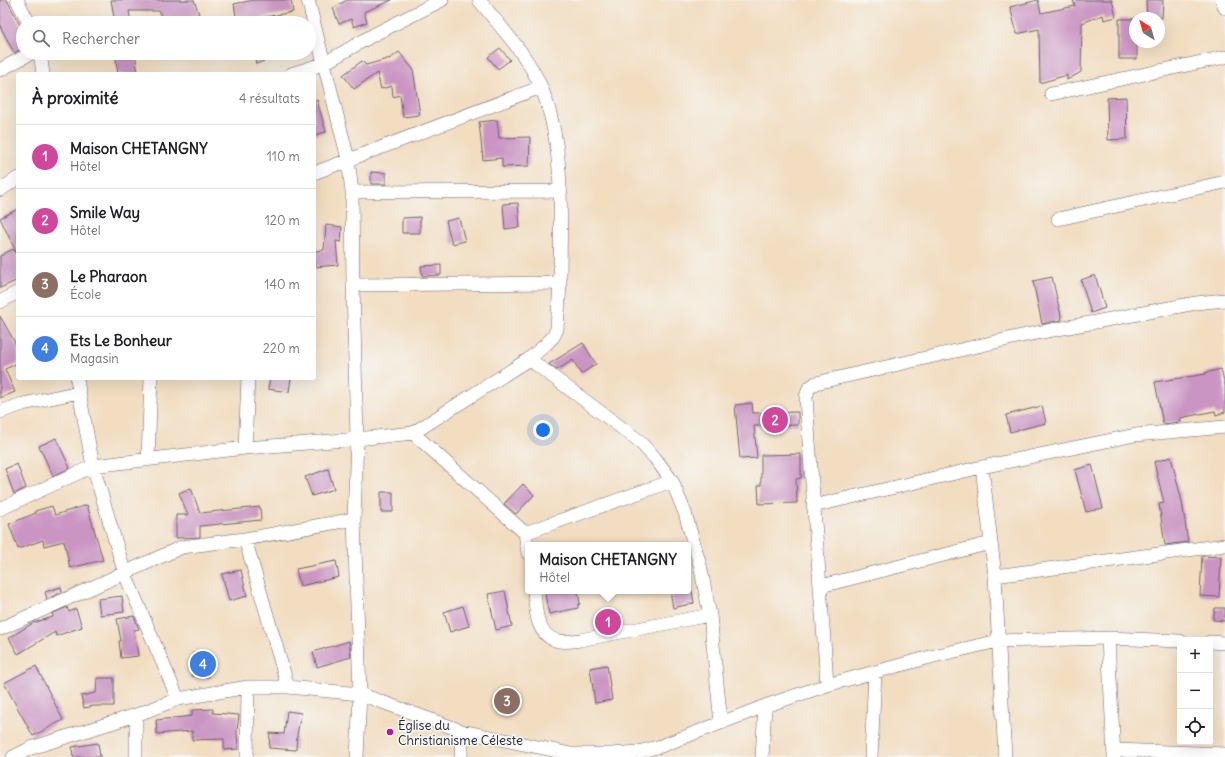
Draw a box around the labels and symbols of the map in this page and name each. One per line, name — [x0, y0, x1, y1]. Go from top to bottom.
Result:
north arrow — [1129, 12, 1165, 48]
pin: 2 — [762, 405, 788, 435]
your location — [533, 420, 553, 440]
pin: 1 — [595, 607, 621, 637]
pin: 4 — [190, 649, 216, 679]
pin: 3 — [494, 686, 520, 716]
place label: Église du Christianisme Céleste — [398, 716, 523, 749]
marker: Église du Christianisme Céleste — [385, 727, 395, 737]

